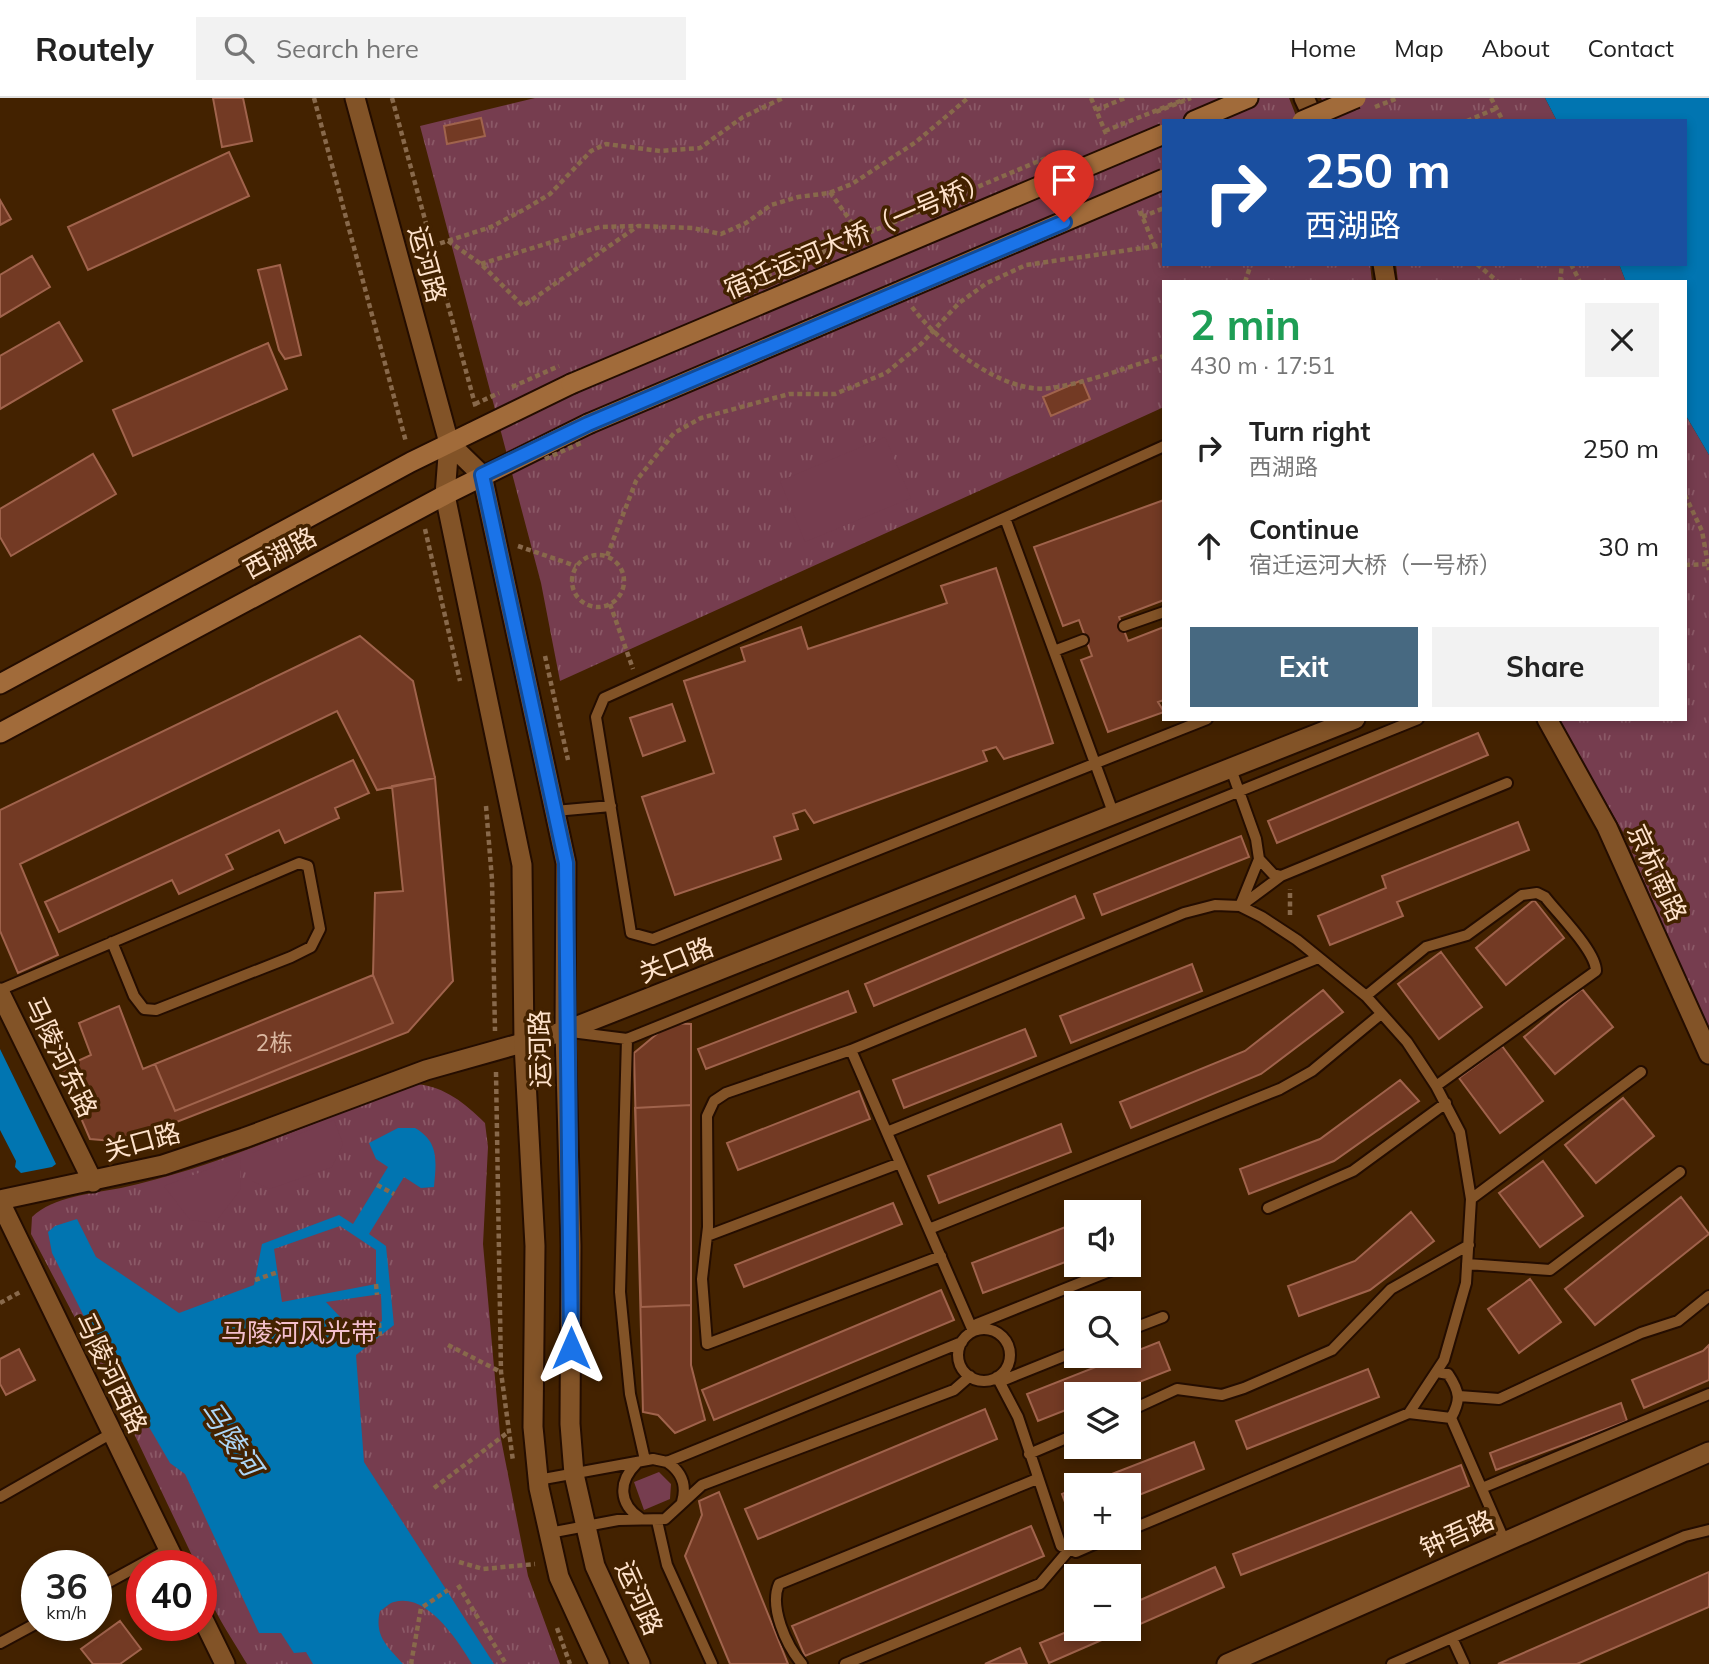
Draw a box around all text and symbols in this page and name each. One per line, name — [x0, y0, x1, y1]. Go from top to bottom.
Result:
search box — [196, 17, 686, 80]
text: Routely — [35, 28, 154, 69]
icon: search — [220, 29, 258, 67]
text: Search here — [276, 32, 419, 65]
text: Home — [1290, 33, 1356, 63]
text: Map — [1394, 33, 1444, 63]
text: About — [1482, 33, 1550, 63]
text: Contact — [1588, 33, 1674, 63]
text: 250 m — [1305, 139, 1451, 200]
icon: right — [1190, 147, 1281, 238]
pin — [1034, 150, 1094, 222]
icon: arrive — [1045, 161, 1083, 199]
street label: 宿迁运河大桥（一号桥） — [719, 163, 995, 306]
text: 西湖路 — [1305, 205, 1401, 245]
street label: 运河路 — [401, 222, 454, 306]
text: 2 min — [1190, 298, 1301, 351]
button: close — [1585, 303, 1659, 377]
text: 430 m · 17:51 — [1190, 351, 1335, 380]
text: Turn right — [1249, 415, 1370, 448]
icon: right — [1190, 429, 1228, 467]
text: 250 m — [1583, 432, 1659, 465]
text: 西湖路 — [1249, 452, 1318, 481]
text: Continue — [1249, 513, 1359, 546]
street label: 西湖路 — [238, 520, 322, 585]
icon: ahead — [1190, 527, 1228, 565]
text: 30 m — [1598, 530, 1659, 563]
text: 宿迁运河大桥（一号桥） — [1249, 550, 1502, 579]
button: Exit — [1190, 627, 1418, 707]
button: Share — [1432, 627, 1659, 707]
street label: 京杭南路 — [1621, 819, 1694, 927]
street label: 关口路 — [633, 930, 718, 989]
street label: 马陵河东路 — [18, 991, 105, 1122]
street label: 运河路 — [522, 1010, 557, 1088]
house number: 2栋 — [256, 1028, 292, 1057]
street label: 关口路 — [100, 1115, 184, 1168]
map controls — [1064, 1200, 1141, 1641]
button: sound — [1064, 1200, 1141, 1277]
button: search — [1064, 1291, 1141, 1368]
street label: 马陵河西路 — [68, 1307, 155, 1438]
position arrow — [534, 1311, 608, 1385]
park label: 马陵河风光带 — [221, 1316, 377, 1349]
button: layers — [1064, 1382, 1141, 1459]
water label: 马陵河 — [193, 1393, 273, 1486]
button: + — [1064, 1473, 1141, 1550]
street label: 钟吾路 — [1414, 1503, 1499, 1564]
speed limit sign: 40 — [126, 1550, 217, 1641]
street label: 运河路 — [609, 1555, 670, 1640]
text: 36 — [45, 1564, 88, 1608]
button: − — [1064, 1564, 1141, 1641]
text: km/h — [46, 1601, 87, 1624]

